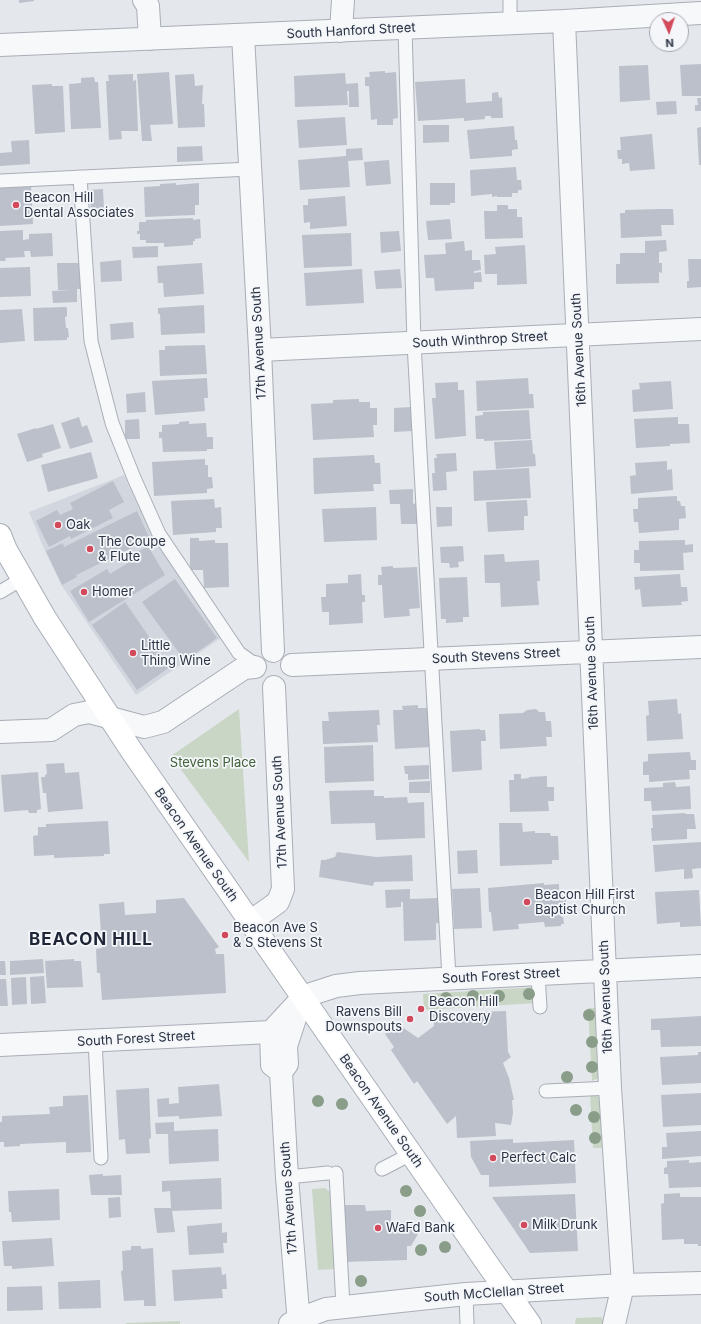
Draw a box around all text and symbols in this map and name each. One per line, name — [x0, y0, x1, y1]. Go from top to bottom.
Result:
north arrow — [649, 12, 689, 52]
street label: South Hanford Street — [286, 20, 416, 42]
text: N — [665, 36, 674, 50]
place label: Beacon Hill Dental Associates — [24, 190, 134, 221]
marker: Beacon Hill Dental Associates — [11, 200, 21, 210]
street label: 17th Avenue South — [248, 286, 270, 400]
street label: 16th Avenue South — [568, 293, 590, 407]
street label: South Winthrop Street — [412, 329, 548, 351]
place label: Oak — [66, 517, 90, 533]
marker: Oak — [53, 520, 63, 530]
place label: The Coupe & Flute — [98, 534, 166, 565]
marker: The Coupe & Flute — [85, 544, 95, 554]
place label: Homer — [92, 584, 133, 600]
marker: Homer — [79, 587, 89, 597]
street label: 16th Avenue South — [582, 616, 602, 730]
place label: Little Thing Wine — [141, 638, 211, 669]
street label: South Stevens Street — [431, 645, 561, 667]
marker: Little Thing Wine — [128, 648, 138, 658]
park label: Stevens Place — [170, 755, 256, 771]
street label: 17th Avenue South — [269, 755, 291, 869]
street label: Beacon Avenue South — [151, 785, 241, 905]
place label: Beacon Hill First Baptist Church — [535, 887, 635, 918]
marker: Beacon Hill First Baptist Church — [522, 897, 532, 907]
place label: Beacon Ave S & S Stevens St — [233, 920, 322, 951]
district label: BEACON HILL — [29, 930, 153, 950]
marker: Beacon Ave S & S Stevens St — [220, 930, 230, 940]
street label: 16th Avenue South — [596, 940, 616, 1054]
street label: South Forest Street — [442, 965, 560, 987]
place label: Beacon Hill Discovery — [429, 994, 498, 1025]
place label: Ravens Bill Downspouts — [325, 1004, 402, 1035]
marker: Beacon Hill Discovery — [416, 1004, 426, 1014]
marker: Ravens Bill Downspouts — [405, 1014, 415, 1024]
street label: South Forest Street — [77, 1028, 195, 1050]
street label: Beacon Avenue South — [336, 1051, 426, 1171]
street label: 17th Avenue South — [277, 1141, 301, 1255]
place label: Perfect Calc — [501, 1150, 577, 1166]
marker: Perfect Calc — [488, 1153, 498, 1163]
place label: Milk Drunk — [532, 1217, 598, 1233]
place label: WaFd Bank — [386, 1220, 455, 1236]
marker: Milk Drunk — [519, 1220, 529, 1230]
marker: WaFd Bank — [373, 1223, 383, 1233]
street label: South McClellan Street — [423, 1280, 565, 1306]

